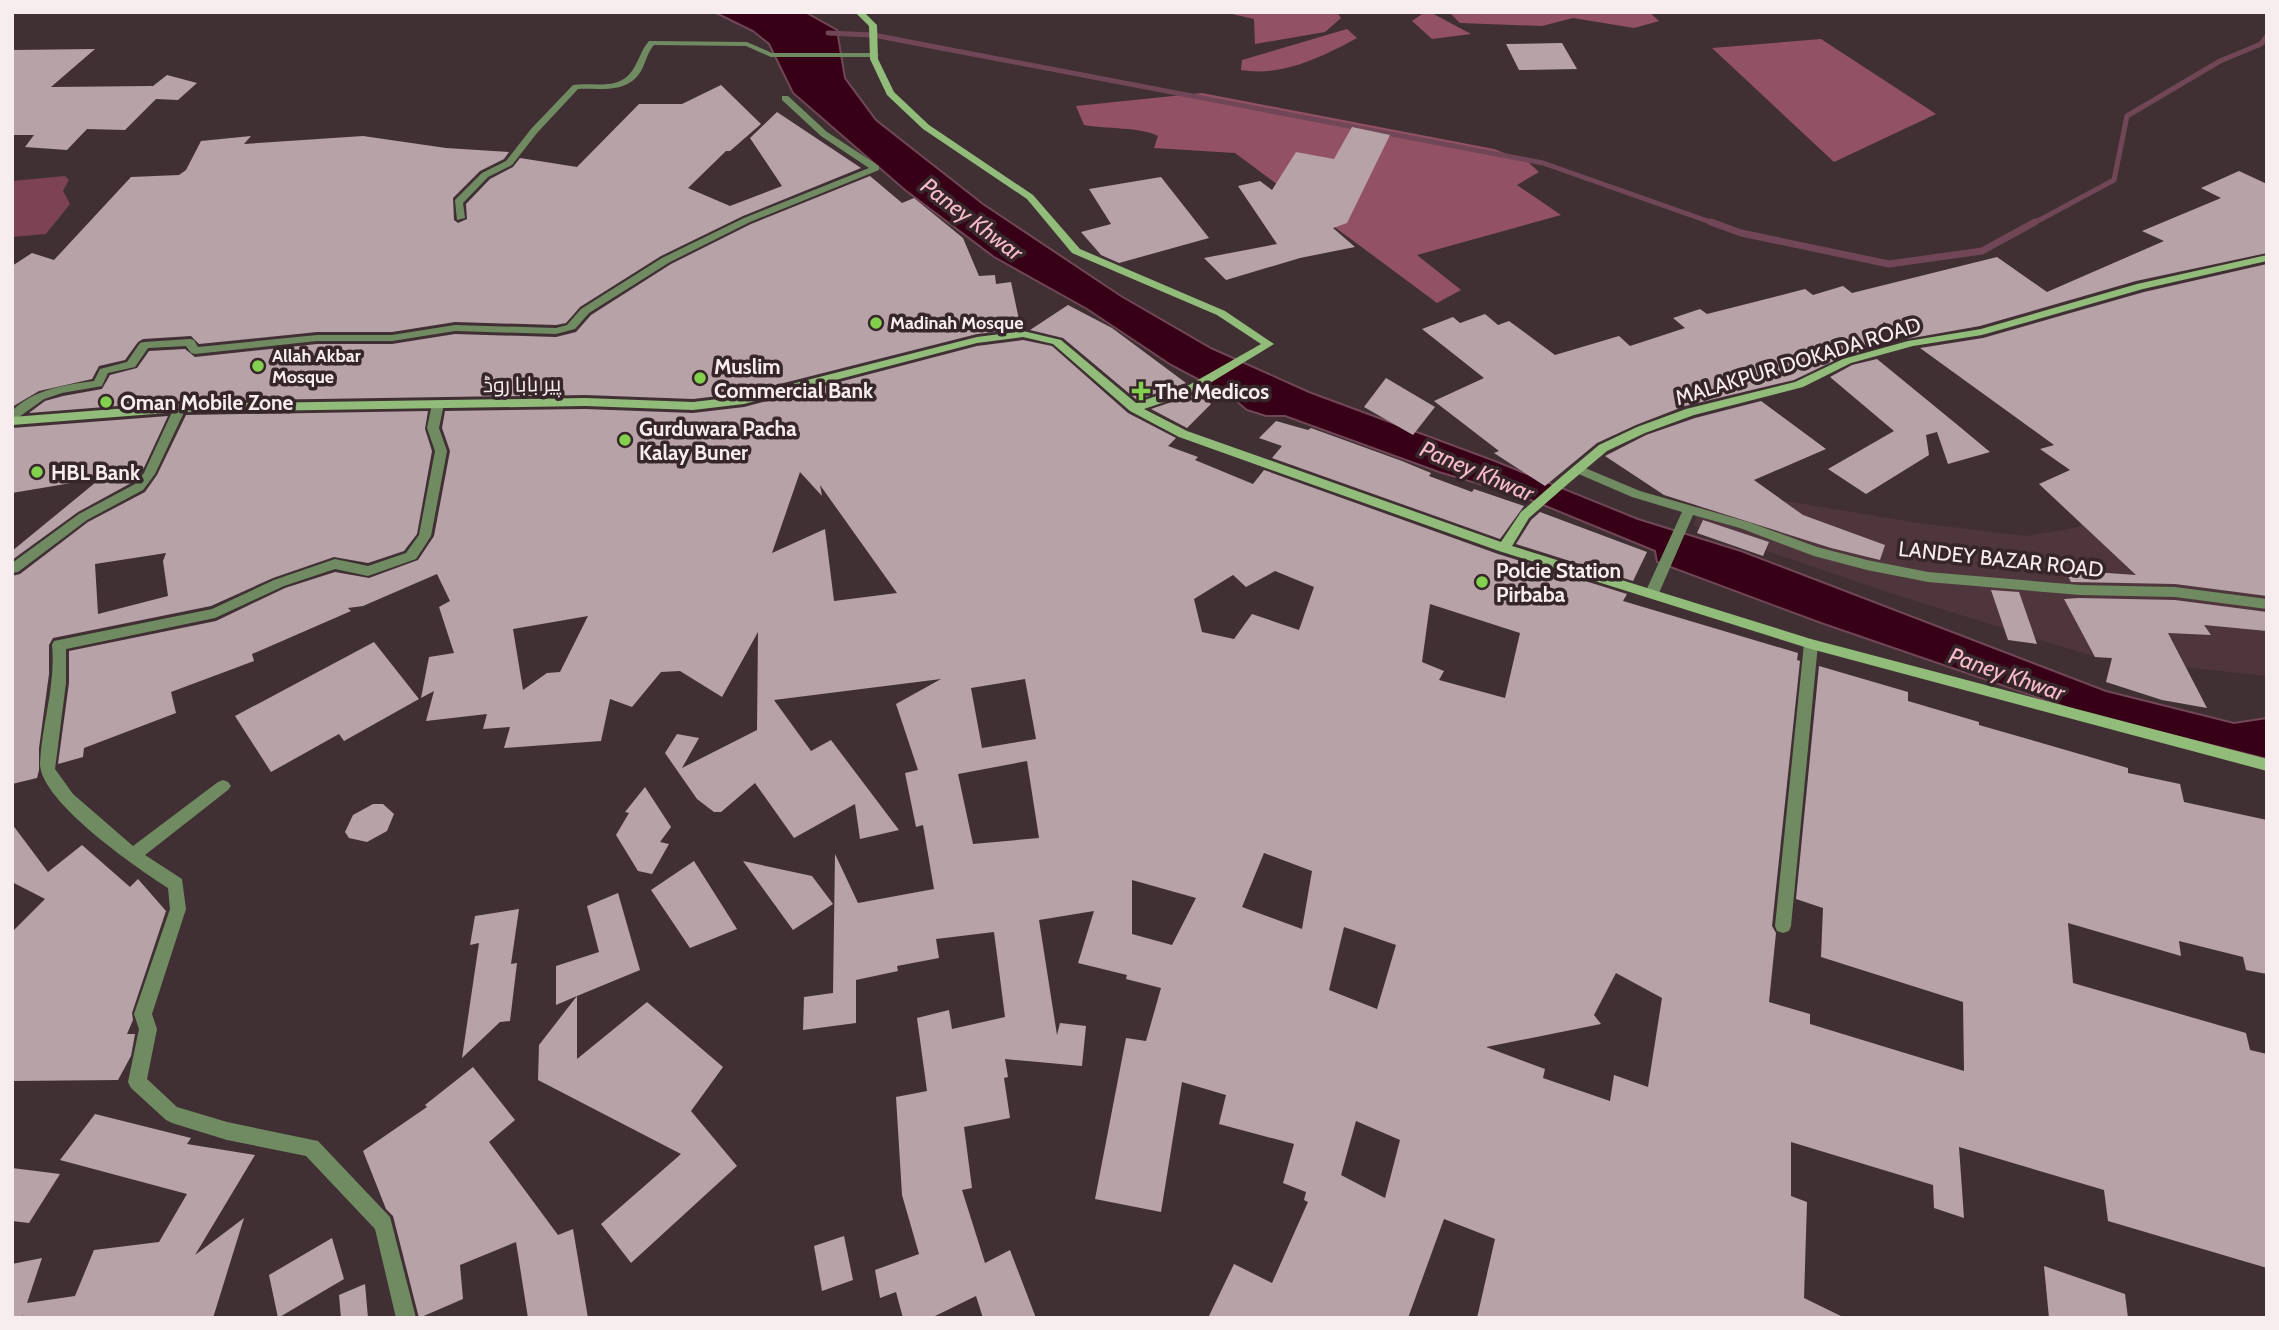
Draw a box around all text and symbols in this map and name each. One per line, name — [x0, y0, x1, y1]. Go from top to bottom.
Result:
water label: Paney Khwar — [915, 171, 1029, 267]
place label: Madinah Mosque — [890, 312, 1023, 334]
street label: MALAKPUR DOKADA ROAD — [1672, 312, 1924, 410]
marker: Madinah Mosque — [868, 315, 884, 331]
place label: Allah Akbar Mosque — [272, 345, 361, 388]
place label: Muslim Commercial Bank — [714, 354, 874, 403]
marker: Allah Akbar Mosque — [250, 358, 266, 374]
marker: Muslim Commercial Bank — [692, 370, 708, 386]
street label: پیر بابا روڈ — [483, 371, 562, 399]
place label: The Medicos — [1155, 379, 1269, 404]
marker: The Medicos — [1133, 383, 1149, 399]
place label: Oman Mobile Zone — [120, 390, 294, 415]
marker: Oman Mobile Zone — [98, 394, 114, 410]
place label: Gurduwara Pacha Kalay Buner — [639, 416, 797, 465]
marker: Gurduwara Pacha Kalay Buner — [617, 432, 633, 448]
water label: Paney Khwar — [1416, 435, 1539, 508]
place label: HBL Bank — [51, 460, 141, 485]
marker: HBL Bank — [29, 464, 45, 480]
street label: LANDEY BAZAR ROAD — [1897, 536, 2105, 582]
place label: Polcie Station Pirbaba — [1496, 558, 1621, 607]
marker: Polcie Station Pirbaba — [1474, 574, 1490, 590]
water label: Paney Khwar — [1945, 641, 2070, 707]

